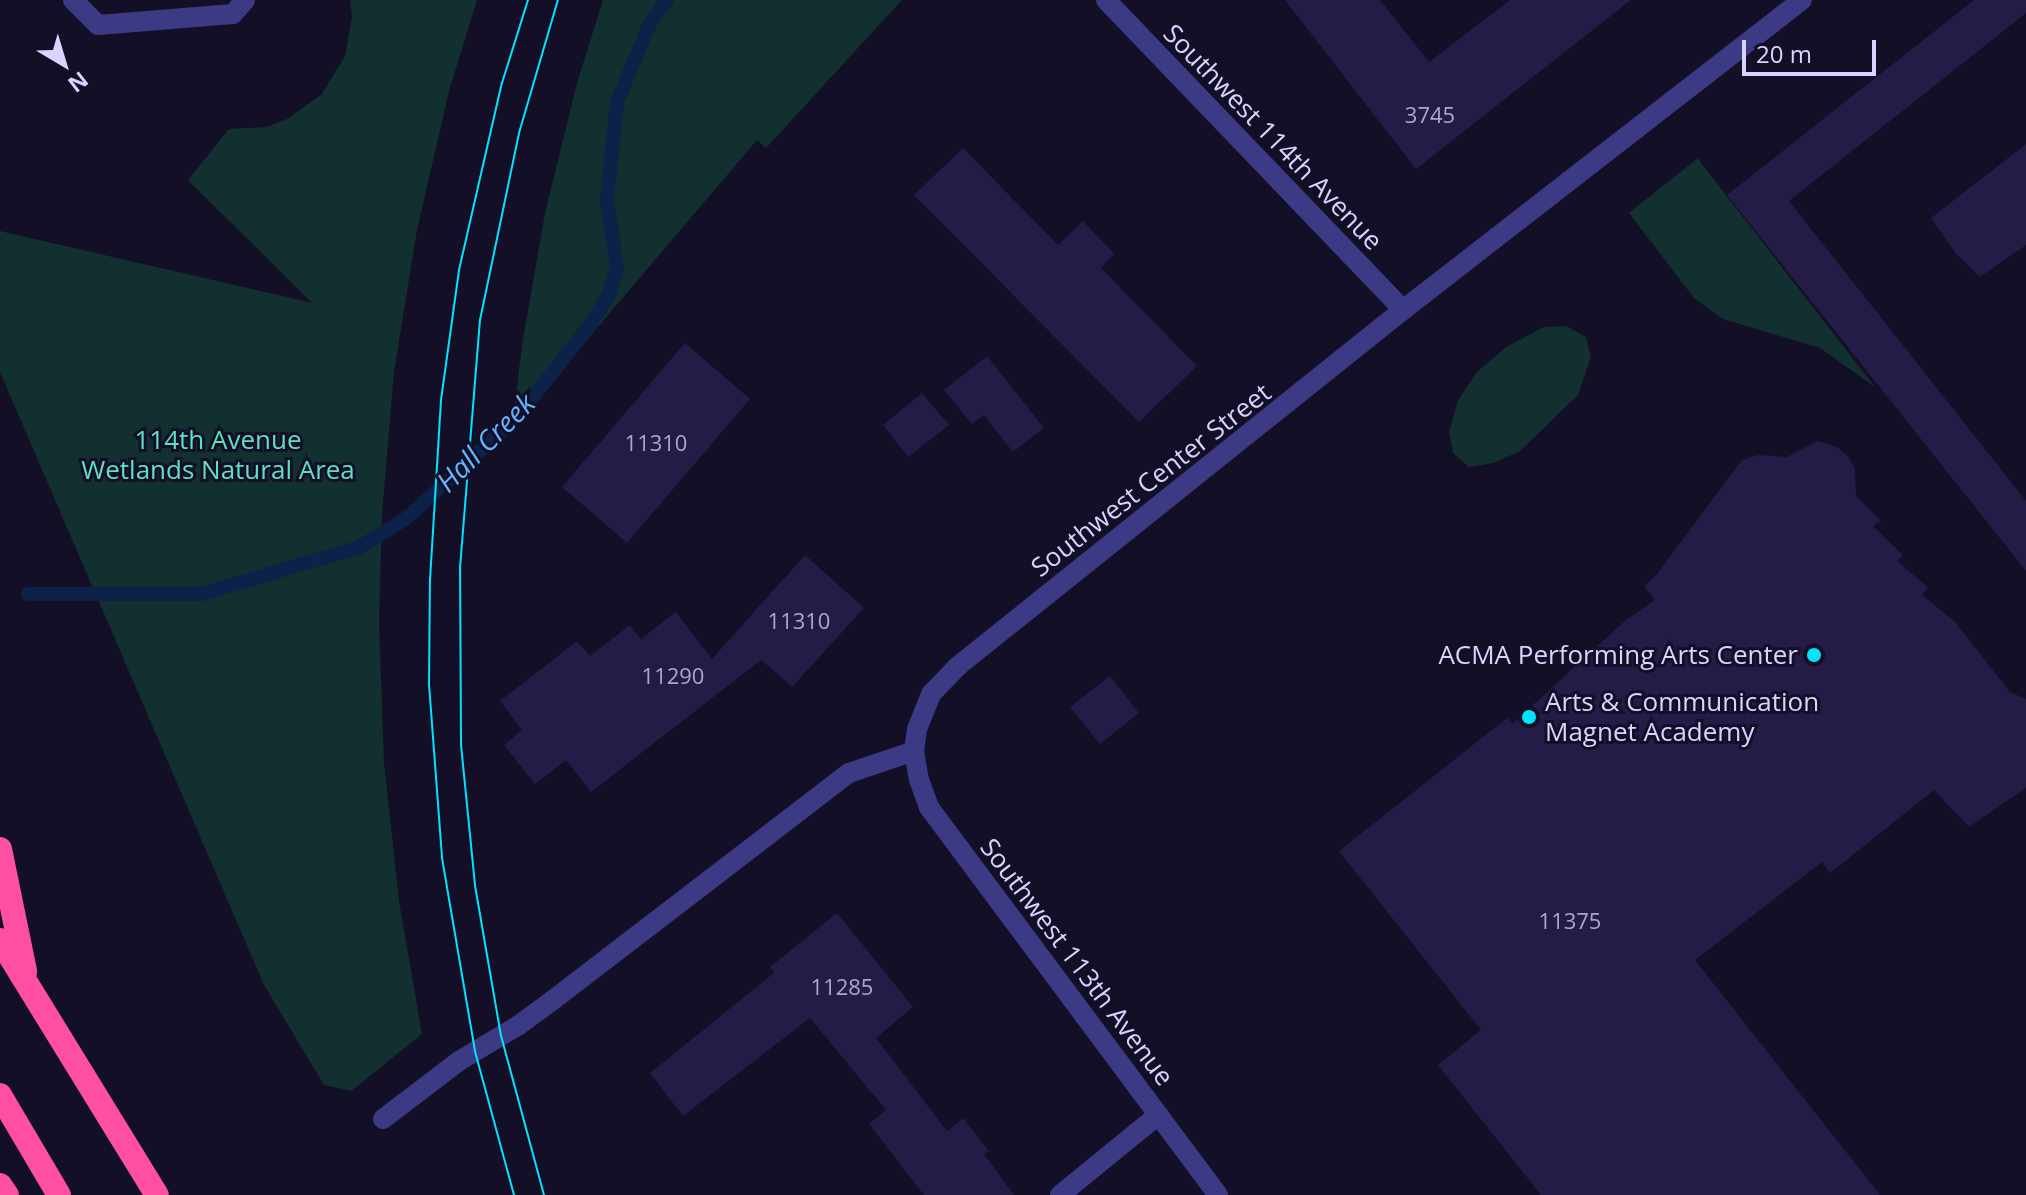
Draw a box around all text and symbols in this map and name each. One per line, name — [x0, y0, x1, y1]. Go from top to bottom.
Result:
street label: Southwest 114th Avenue — [1157, 18, 1389, 256]
north arrow — [24, 24, 104, 104]
scale bar — [1746, 24, 1880, 74]
text: 20 m — [1756, 37, 1812, 70]
text: N — [62, 66, 95, 100]
house number: 3745 — [1405, 102, 1455, 128]
street label: Southwest Center Street — [1025, 377, 1277, 583]
water label: Hall Creek — [429, 386, 541, 498]
park label: 114th Avenue Wetlands Natural Area — [81, 424, 355, 486]
house number: 11310 — [625, 430, 687, 456]
house number: 11310 — [768, 608, 830, 634]
place label: ACMA Performing Arts Center — [1438, 639, 1798, 671]
marker: ACMA Performing Arts Center — [1805, 646, 1823, 664]
house number: 11290 — [642, 663, 704, 689]
place label: Arts & Communication Magnet Academy — [1545, 686, 1819, 748]
marker: Arts & Communication Magnet Academy — [1520, 708, 1538, 726]
street label: Southwest 113th Avenue — [974, 832, 1180, 1092]
house number: 11375 — [1539, 908, 1601, 934]
house number: 11285 — [811, 974, 873, 1000]

